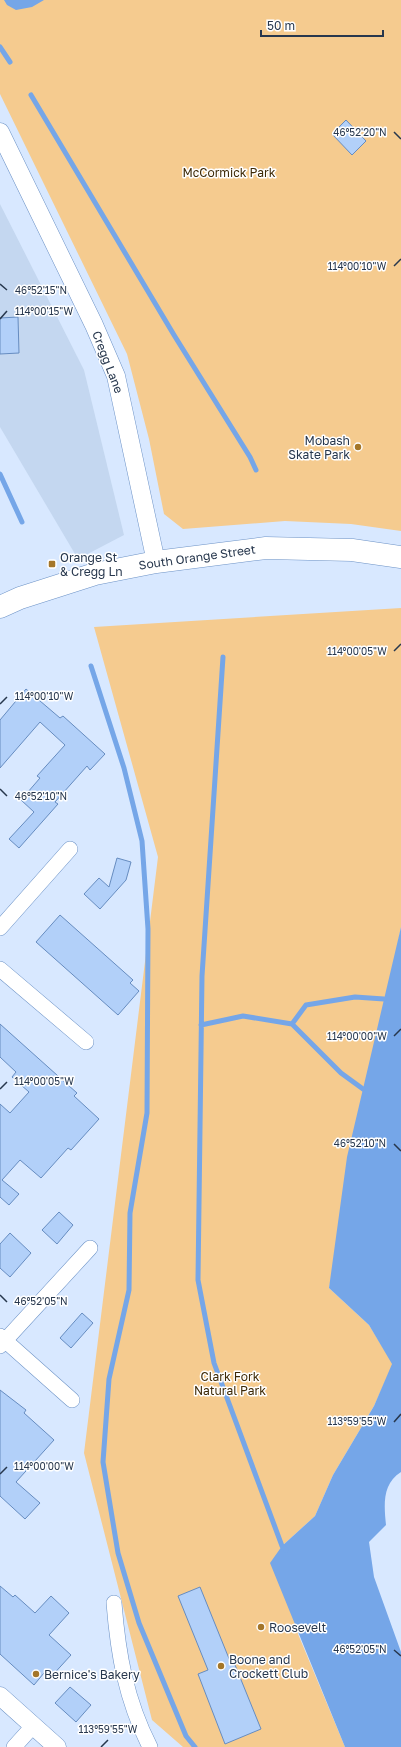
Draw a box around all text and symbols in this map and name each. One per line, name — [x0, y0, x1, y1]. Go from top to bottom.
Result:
scale bar — [261, 12, 383, 38]
text: 50 m — [267, 18, 295, 33]
text: 46°52'20"N — [333, 126, 387, 138]
park label: McCormick Park — [182, 165, 276, 180]
text: 114°00'10"W — [328, 260, 387, 272]
text: 46°52'15"N — [15, 284, 67, 296]
text: 114°00'15"W — [15, 305, 73, 317]
street label: Cregg Lane — [89, 329, 127, 395]
place label: Mobash Skate Park — [288, 433, 350, 462]
marker: Mobash Skate Park — [353, 442, 363, 452]
street label: South Orange Street — [138, 541, 257, 573]
place label: Orange St & Cregg Ln — [60, 550, 123, 579]
marker: Orange St & Cregg Ln — [47, 559, 57, 569]
text: 114°00'05"W — [327, 645, 387, 657]
text: 114°00'10"W — [15, 690, 74, 702]
text: 46°52'10"N — [15, 790, 67, 802]
text: 114°00'00"W — [327, 1030, 387, 1042]
text: 114°00'05"W — [14, 1075, 74, 1087]
text: 46°52'10"N — [334, 1137, 386, 1149]
text: 46°52'05"N — [14, 1295, 68, 1307]
park label: Clark Fork Natural Park — [194, 1369, 266, 1398]
text: 113°59'55"W — [328, 1415, 387, 1427]
text: 114°00'00"W — [14, 1460, 74, 1472]
place label: Roosevelt — [269, 1620, 327, 1635]
marker: Roosevelt — [256, 1622, 266, 1632]
text: 46°52'05"N — [333, 1643, 387, 1655]
place label: Boone and Crockett Club — [229, 1652, 308, 1681]
marker: Boone and Crockett Club — [216, 1661, 226, 1671]
place label: Bernice's Bakery — [44, 1667, 140, 1682]
marker: Bernice's Bakery — [31, 1669, 41, 1679]
text: 113°59'55"W — [79, 1723, 138, 1735]

